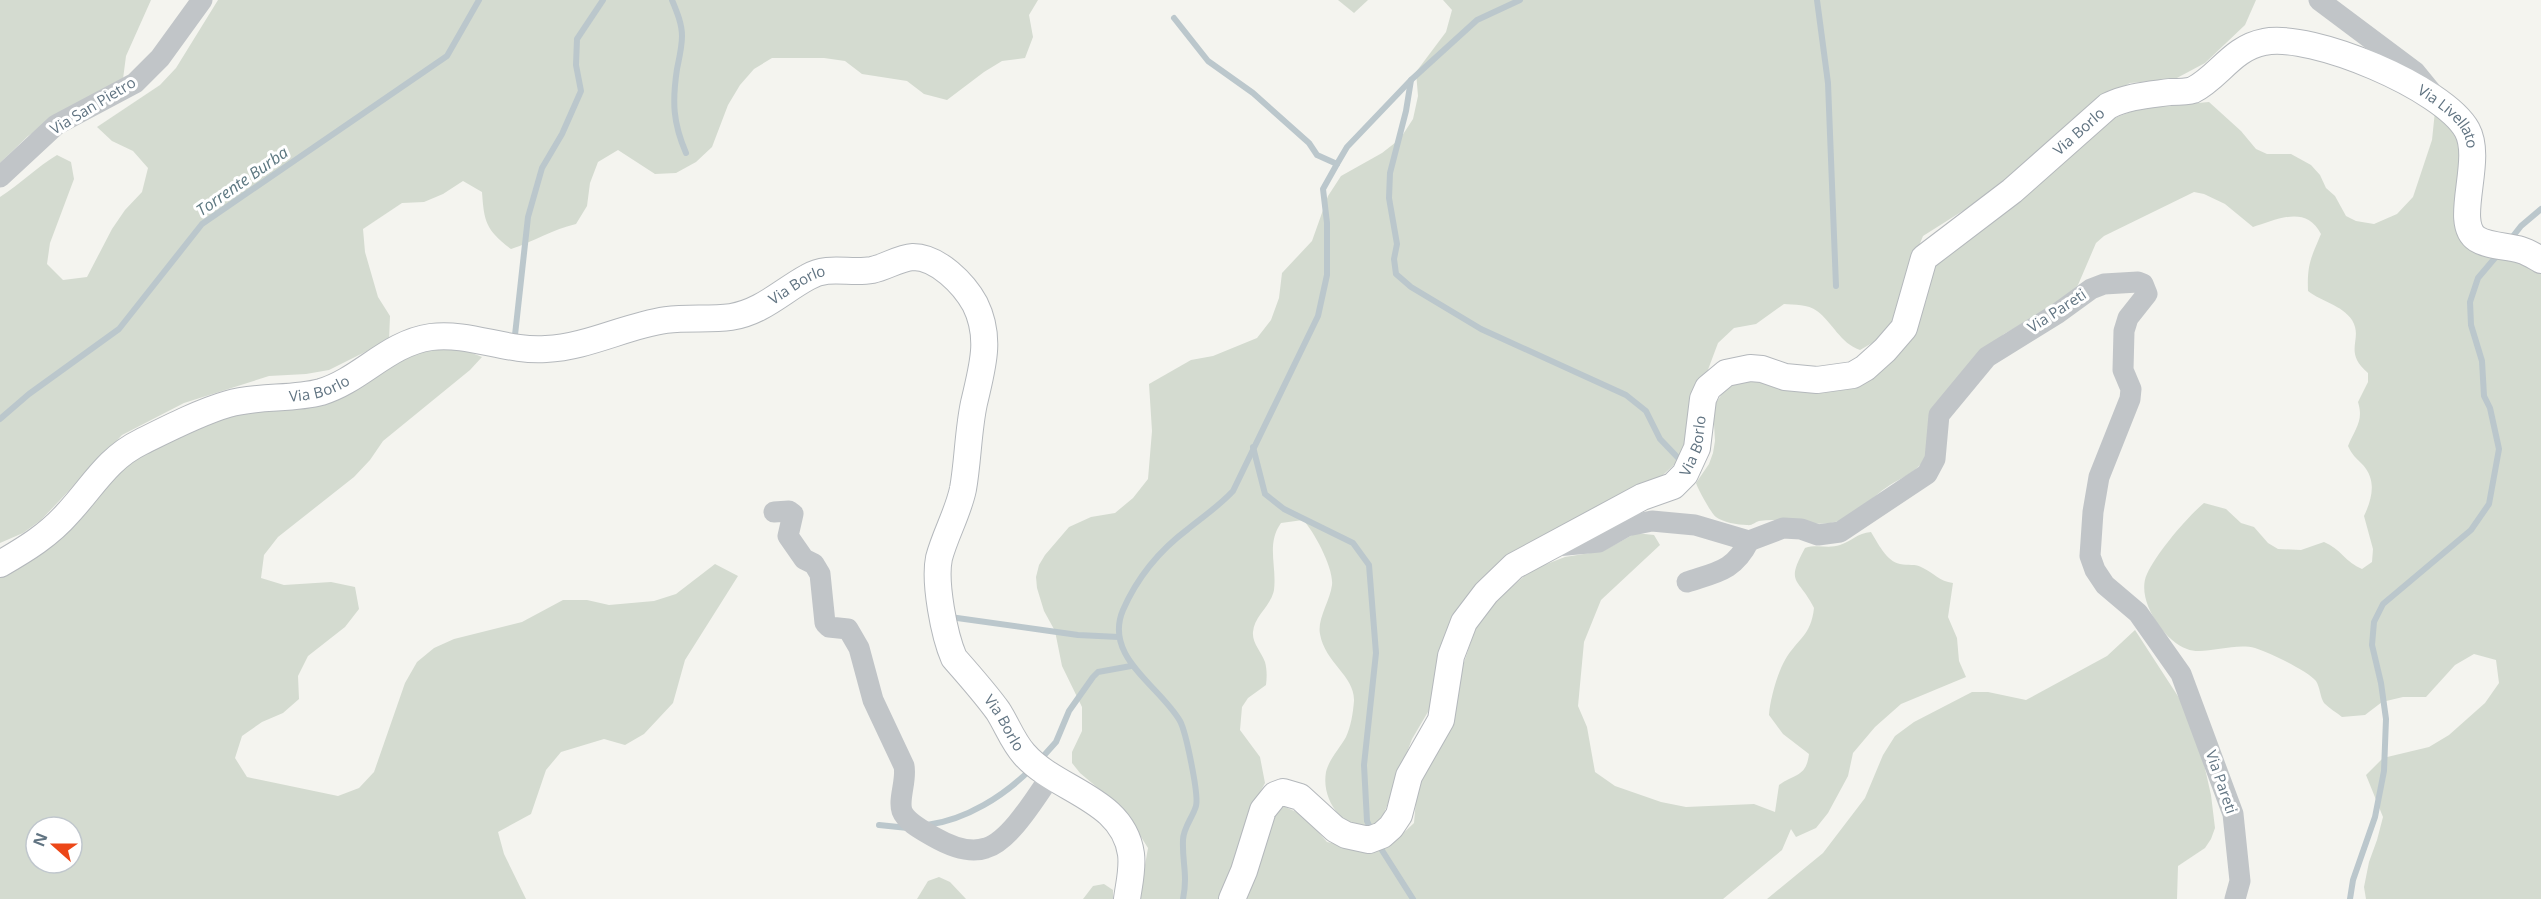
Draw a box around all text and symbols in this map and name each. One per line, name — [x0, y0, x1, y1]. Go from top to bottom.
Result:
street label: Via San Pietro — [46, 72, 139, 139]
street label: Via Livellato — [2414, 79, 2483, 150]
street label: Via Borlo — [2048, 103, 2109, 159]
water label: Torrente Burba — [192, 141, 292, 221]
street label: Via Borlo — [764, 260, 827, 309]
street label: Via Pareti — [2023, 284, 2090, 337]
street label: Via Borlo — [288, 370, 353, 406]
street label: Via Borlo — [1674, 414, 1710, 479]
street label: Via Borlo — [980, 690, 1029, 755]
street label: Via Pareti — [2202, 747, 2242, 816]
north arrow — [24, 815, 84, 875]
text: N — [27, 830, 53, 850]

